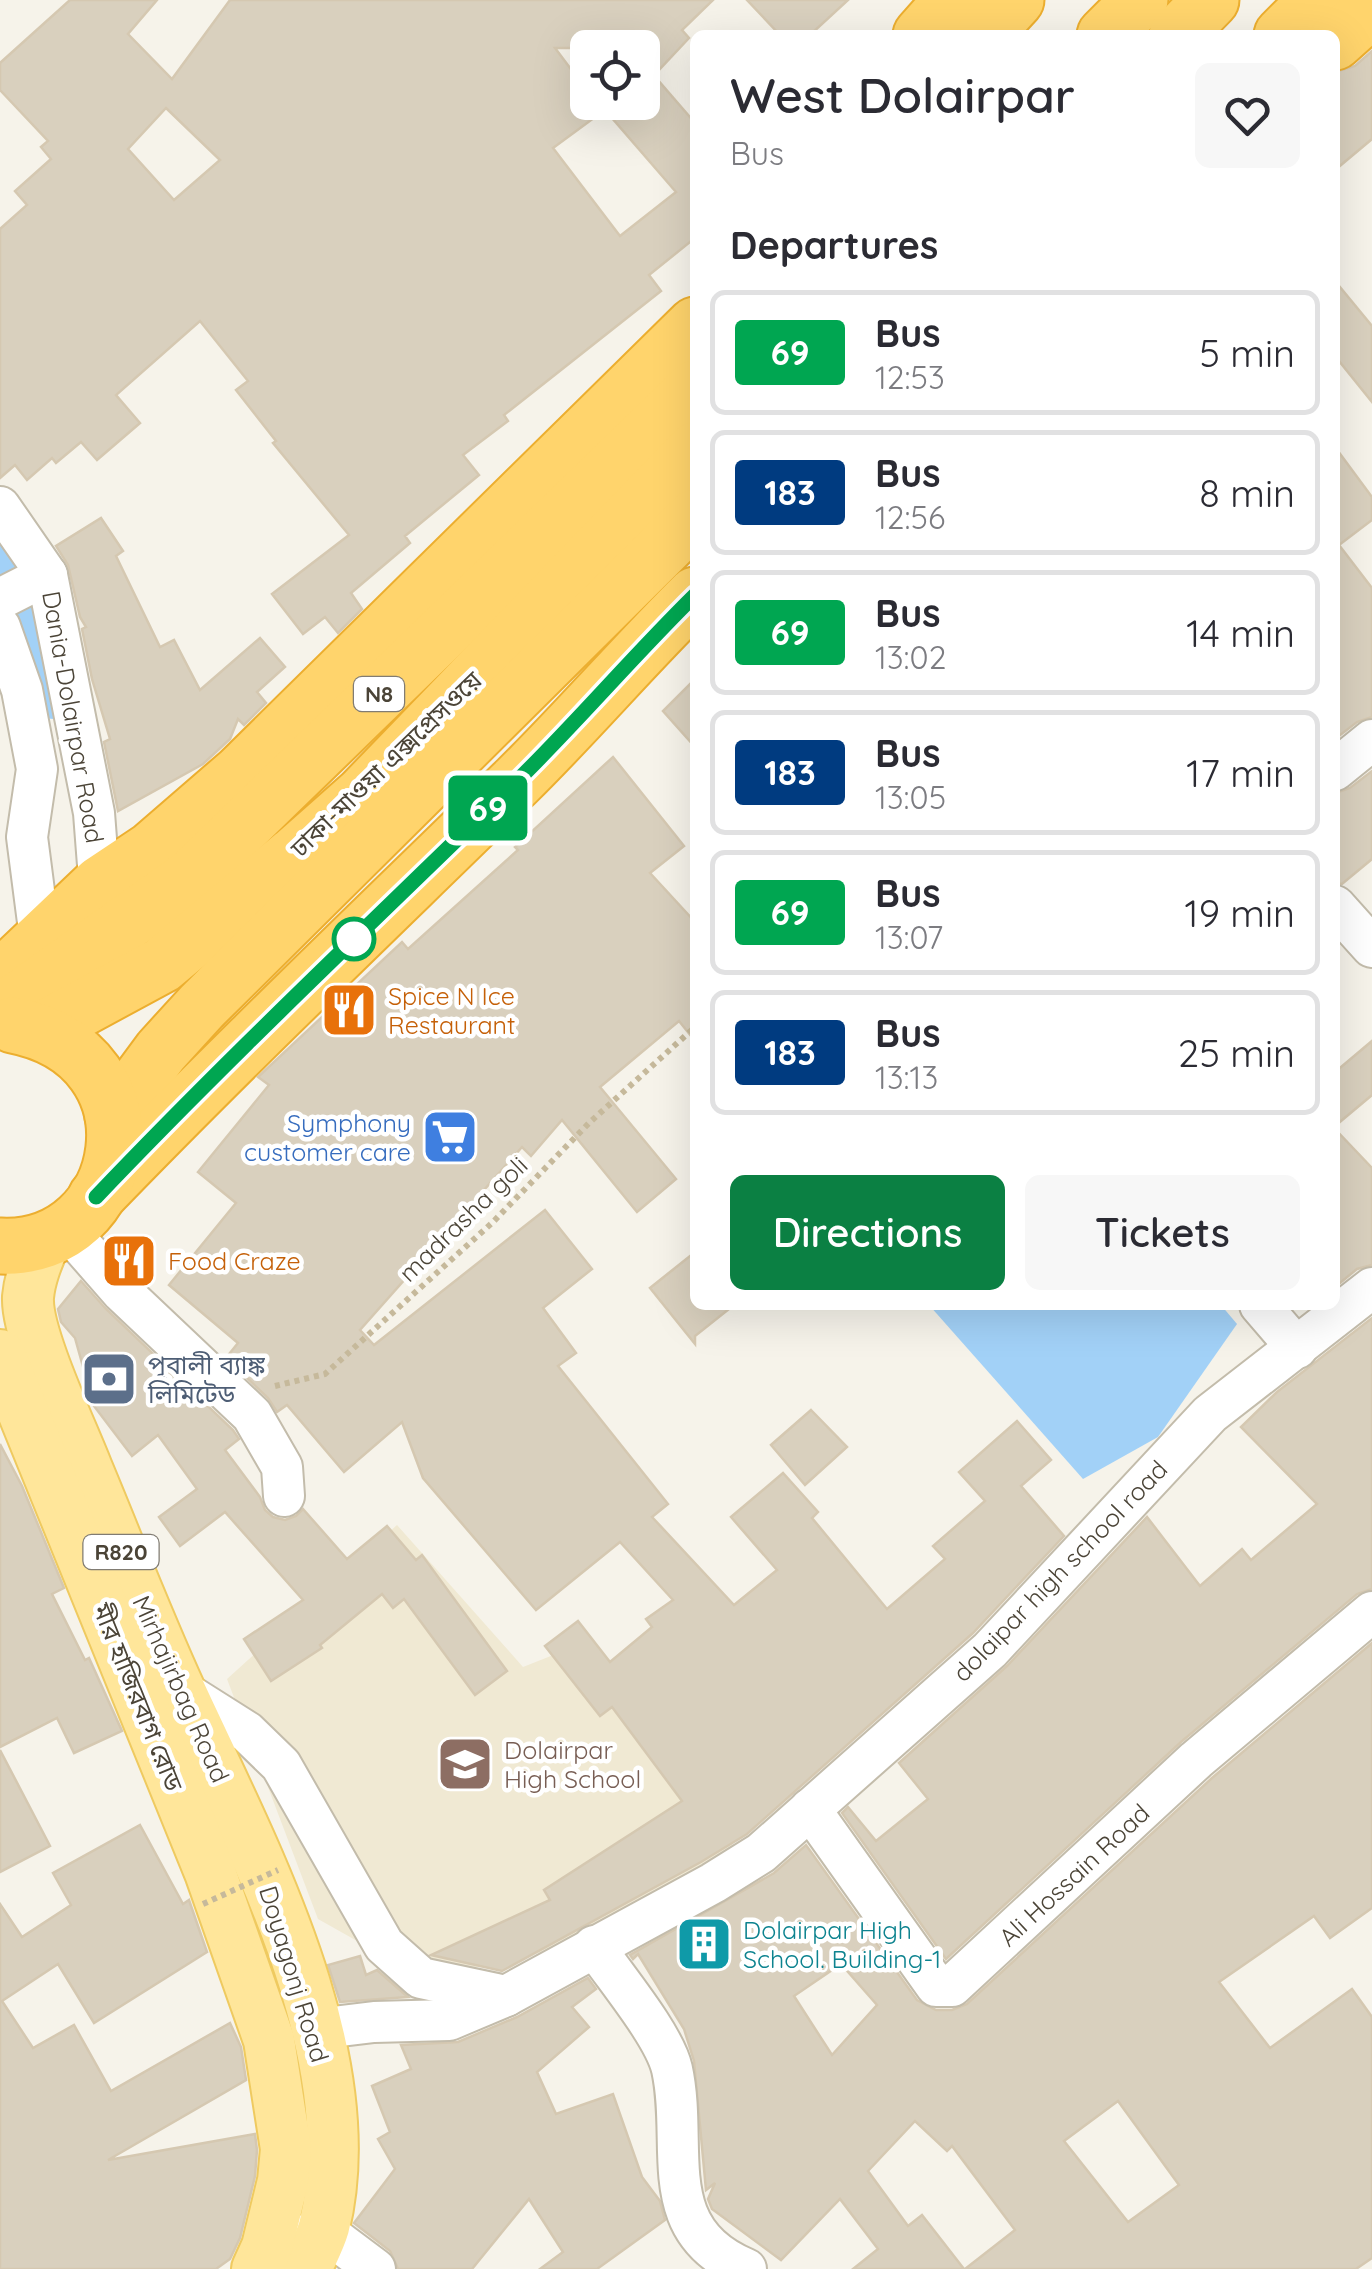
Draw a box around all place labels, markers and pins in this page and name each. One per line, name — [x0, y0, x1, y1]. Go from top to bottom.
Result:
unlabelled marker — [333, 918, 375, 960]
restaurant icon: Spice N Ice Restaurant — [319, 980, 379, 1040]
place label: Spice N Ice Restaurant — [388, 980, 515, 1040]
place label: Symphony customer care — [244, 1107, 411, 1167]
supermarket icon: Symphony customer care — [420, 1107, 480, 1167]
restaurant icon: Food Craze — [99, 1231, 159, 1291]
place label: Food Craze — [168, 1245, 301, 1276]
bank icon: পূবালী ব্যাঙ্ক লিমিটেড — [79, 1349, 139, 1409]
place label: পূবালী ব্যাঙ্ক লিমিটেড — [147, 1349, 266, 1409]
school or university icon: Dolairpar High School — [435, 1734, 495, 1794]
place label: Dolairpar High School — [504, 1734, 641, 1794]
building icon: Dolairpar High School. Building-1 — [674, 1914, 734, 1974]
place label: Dolairpar High School. Building-1 — [743, 1914, 941, 1974]

